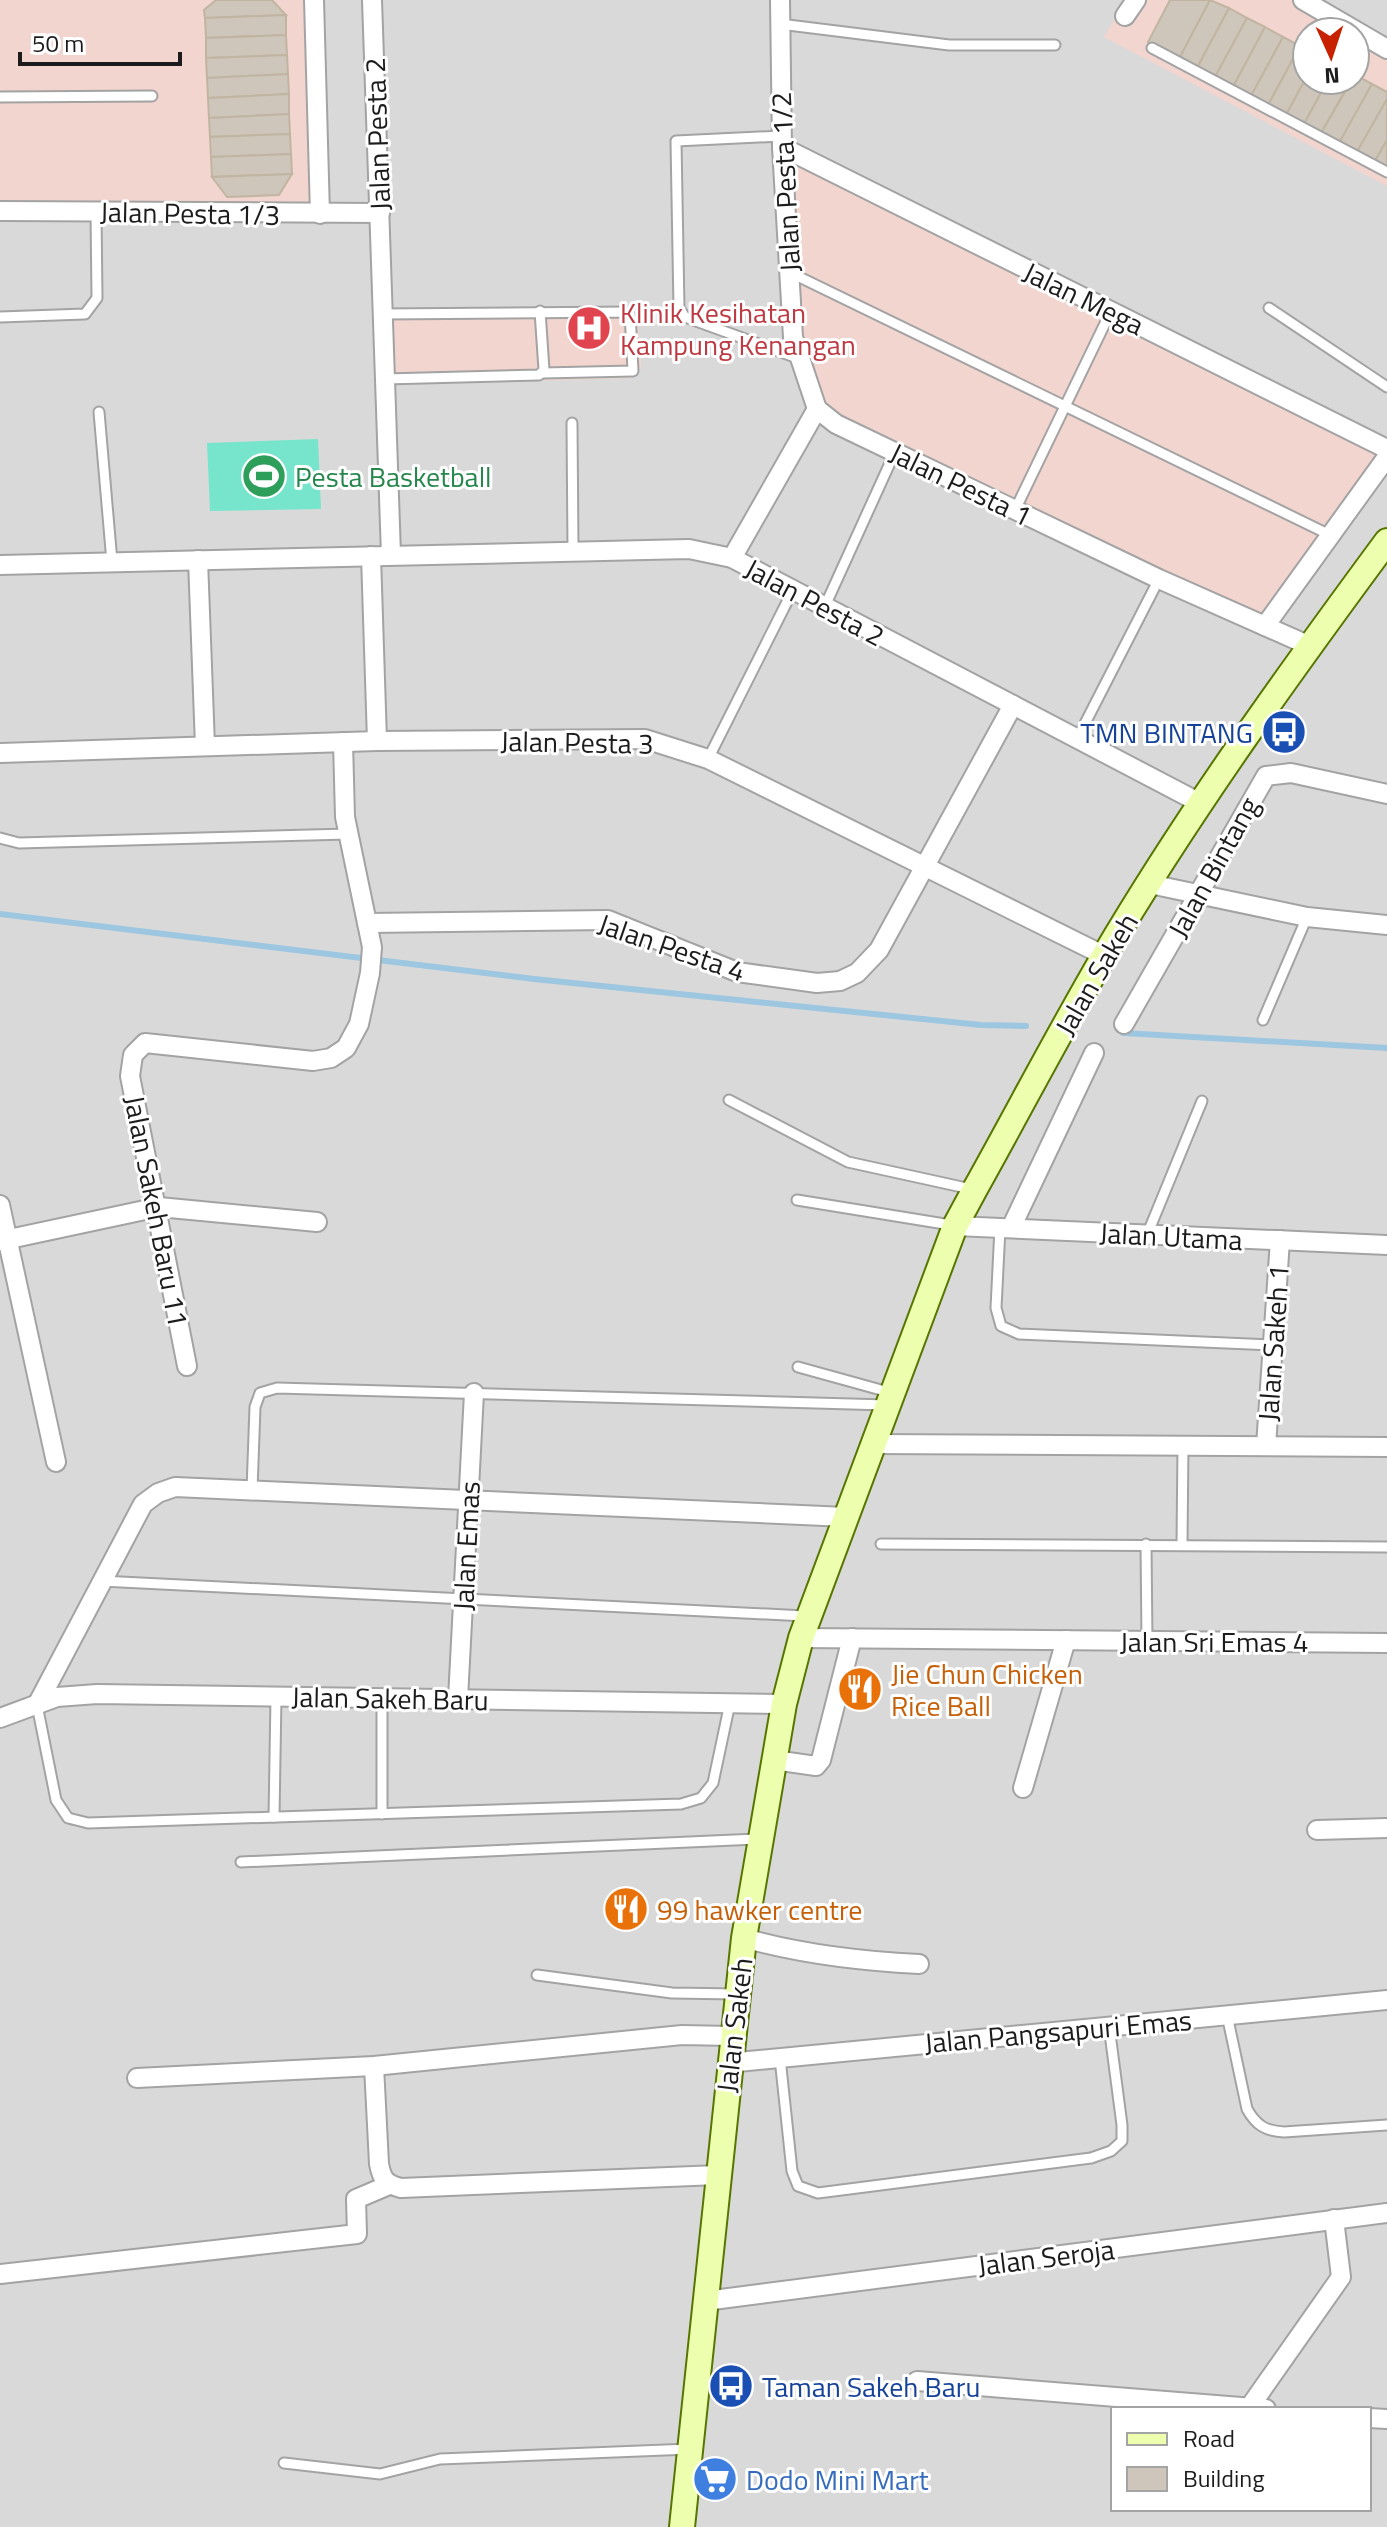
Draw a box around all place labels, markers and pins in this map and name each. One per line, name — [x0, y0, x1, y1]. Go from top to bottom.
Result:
place label: Klinik Kesihatan Kampung Kenangan — [620, 291, 856, 366]
hospital icon: Klinik Kesihatan Kampung Kenangan — [565, 304, 613, 352]
sports icon: Pesta Basketball — [240, 452, 288, 500]
place label: Pesta Basketball — [295, 455, 492, 498]
bus stop icon: TMN BINTANG — [1260, 708, 1308, 756]
place label: TMN BINTANG — [1080, 711, 1253, 754]
place label: Jie Chun Chicken Rice Ball — [891, 1652, 1083, 1727]
restaurant icon: Jie Chun Chicken Rice Ball — [836, 1665, 884, 1713]
restaurant icon: 99 hawker centre — [602, 1885, 650, 1933]
place label: 99 hawker centre — [657, 1888, 862, 1931]
bus stop icon: Taman Sakeh Baru — [707, 2362, 755, 2410]
place label: Taman Sakeh Baru — [762, 2365, 980, 2408]
supermarket icon: Dodo Mini Mart — [691, 2455, 739, 2503]
place label: Dodo Mini Mart — [746, 2458, 929, 2501]

